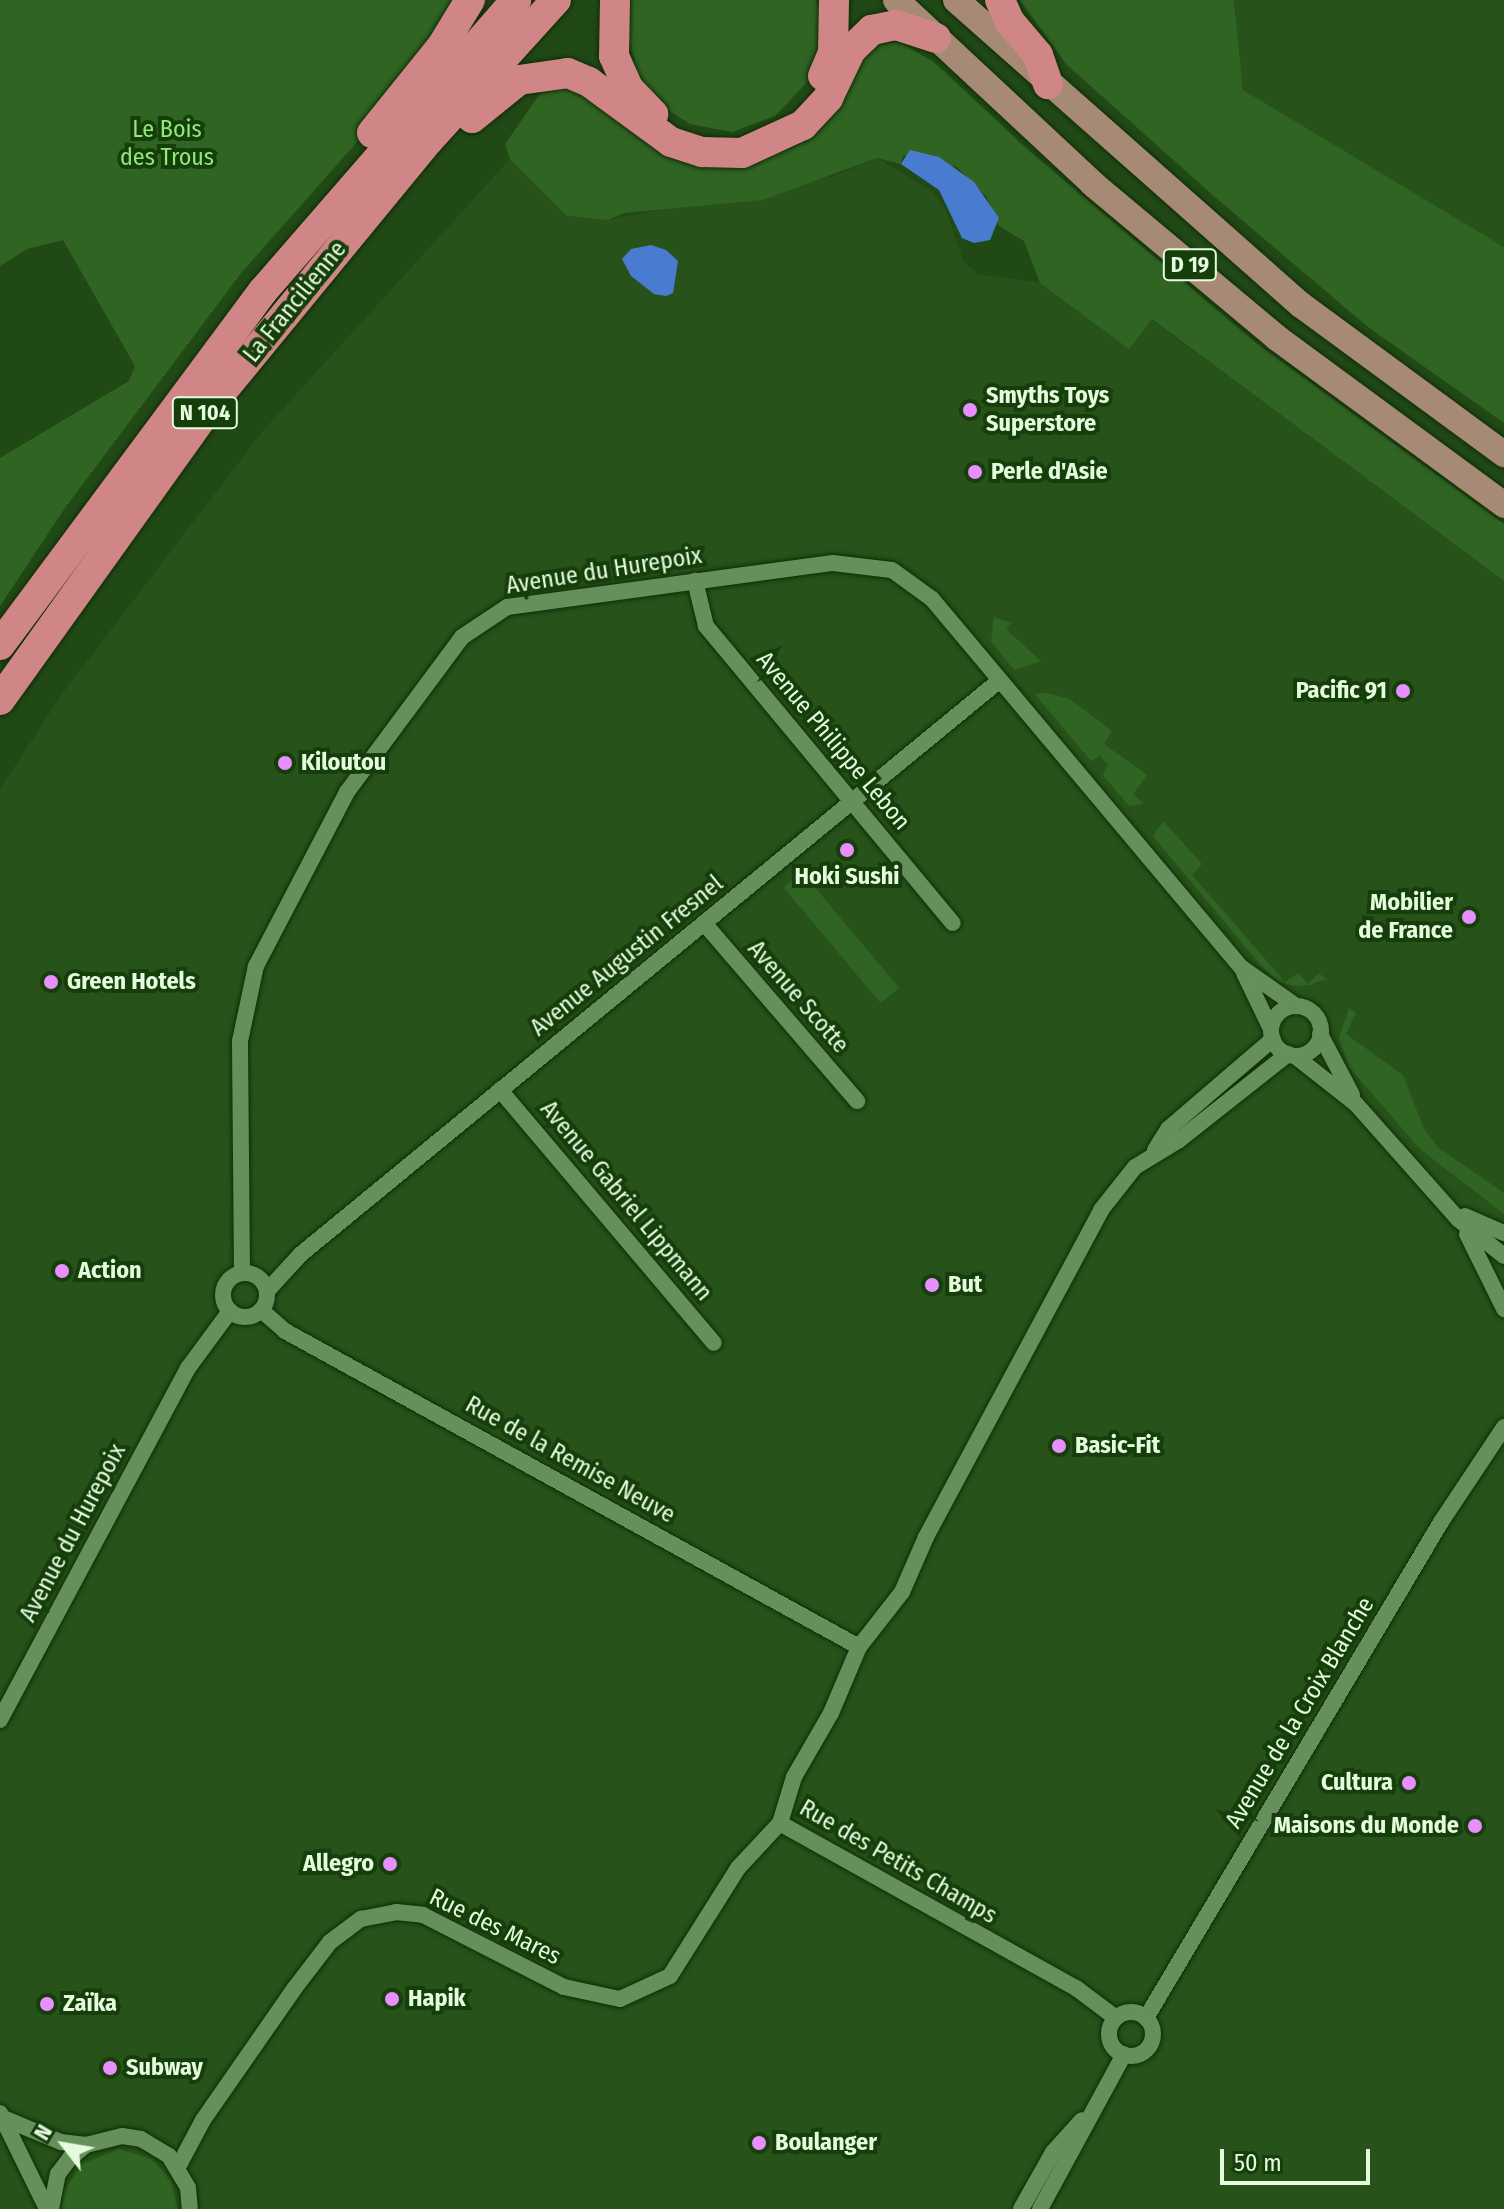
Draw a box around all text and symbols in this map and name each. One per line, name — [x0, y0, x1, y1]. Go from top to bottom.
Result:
park label: Le Bois des Trous — [120, 116, 214, 172]
street label: La Francilienne — [237, 236, 353, 368]
road number: D 19 — [1162, 247, 1218, 283]
place label: Smyths Toys Superstore — [986, 382, 1109, 438]
road number: N 104 — [171, 395, 239, 431]
marker: Smyths Toys Superstore — [961, 401, 979, 419]
place label: Perle d'Asie — [991, 458, 1108, 486]
marker: Perle d'Asie — [966, 463, 984, 481]
street label: Avenue du Hurepoix — [504, 541, 704, 601]
street label: Avenue Philippe Lebon — [750, 646, 916, 836]
place label: Pacific 91 — [1296, 677, 1387, 705]
marker: Pacific 91 — [1394, 682, 1412, 700]
place label: Kiloutou — [301, 749, 386, 777]
marker: Kiloutou — [276, 754, 294, 772]
marker: Hoki Sushi — [838, 841, 856, 859]
place label: Hoki Sushi — [795, 863, 899, 891]
street label: Avenue Augustin Fresnel — [525, 870, 729, 1042]
place label: Mobilier de France — [1358, 889, 1453, 945]
marker: Mobilier de France — [1460, 908, 1478, 926]
street label: Avenue Scotte — [741, 935, 855, 1059]
place label: Green Hotels — [67, 968, 196, 996]
marker: Green Hotels — [42, 973, 60, 991]
street label: Avenue Gabriel Lippmann — [534, 1095, 718, 1307]
place label: Action — [78, 1257, 142, 1285]
marker: Action — [53, 1262, 71, 1280]
place label: But — [948, 1271, 982, 1299]
marker: But — [923, 1276, 941, 1294]
street label: Rue de la Remise Neuve — [460, 1390, 680, 1530]
place label: Basic-Fit — [1075, 1432, 1160, 1460]
marker: Basic-Fit — [1050, 1437, 1068, 1455]
street label: Avenue du Hurepoix — [14, 1439, 132, 1627]
street label: Avenue de la Croix Blanche — [1220, 1592, 1380, 1834]
place label: Cultura — [1321, 1769, 1393, 1797]
marker: Cultura — [1400, 1774, 1418, 1792]
street label: Rue des Petits Champs — [794, 1794, 1002, 1930]
place label: Maisons du Monde — [1274, 1812, 1459, 1840]
marker: Maisons du Monde — [1466, 1817, 1484, 1835]
place label: Allegro — [303, 1850, 374, 1878]
marker: Allegro — [381, 1855, 399, 1873]
street label: Rue des Mares — [425, 1883, 565, 1971]
place label: Hapik — [408, 1985, 466, 2013]
place label: Zaïka — [63, 1990, 117, 2018]
marker: Hapik — [383, 1990, 401, 2008]
marker: Zaïka — [38, 1995, 56, 2013]
place label: Subway — [126, 2054, 203, 2082]
marker: Subway — [101, 2059, 119, 2077]
north arrow — [24, 2105, 104, 2185]
text: N — [28, 2120, 58, 2145]
place label: Boulanger — [775, 2129, 877, 2157]
scale bar — [1224, 2133, 1374, 2183]
marker: Boulanger — [750, 2134, 768, 2152]
text: 50 m — [1234, 2149, 1282, 2177]

